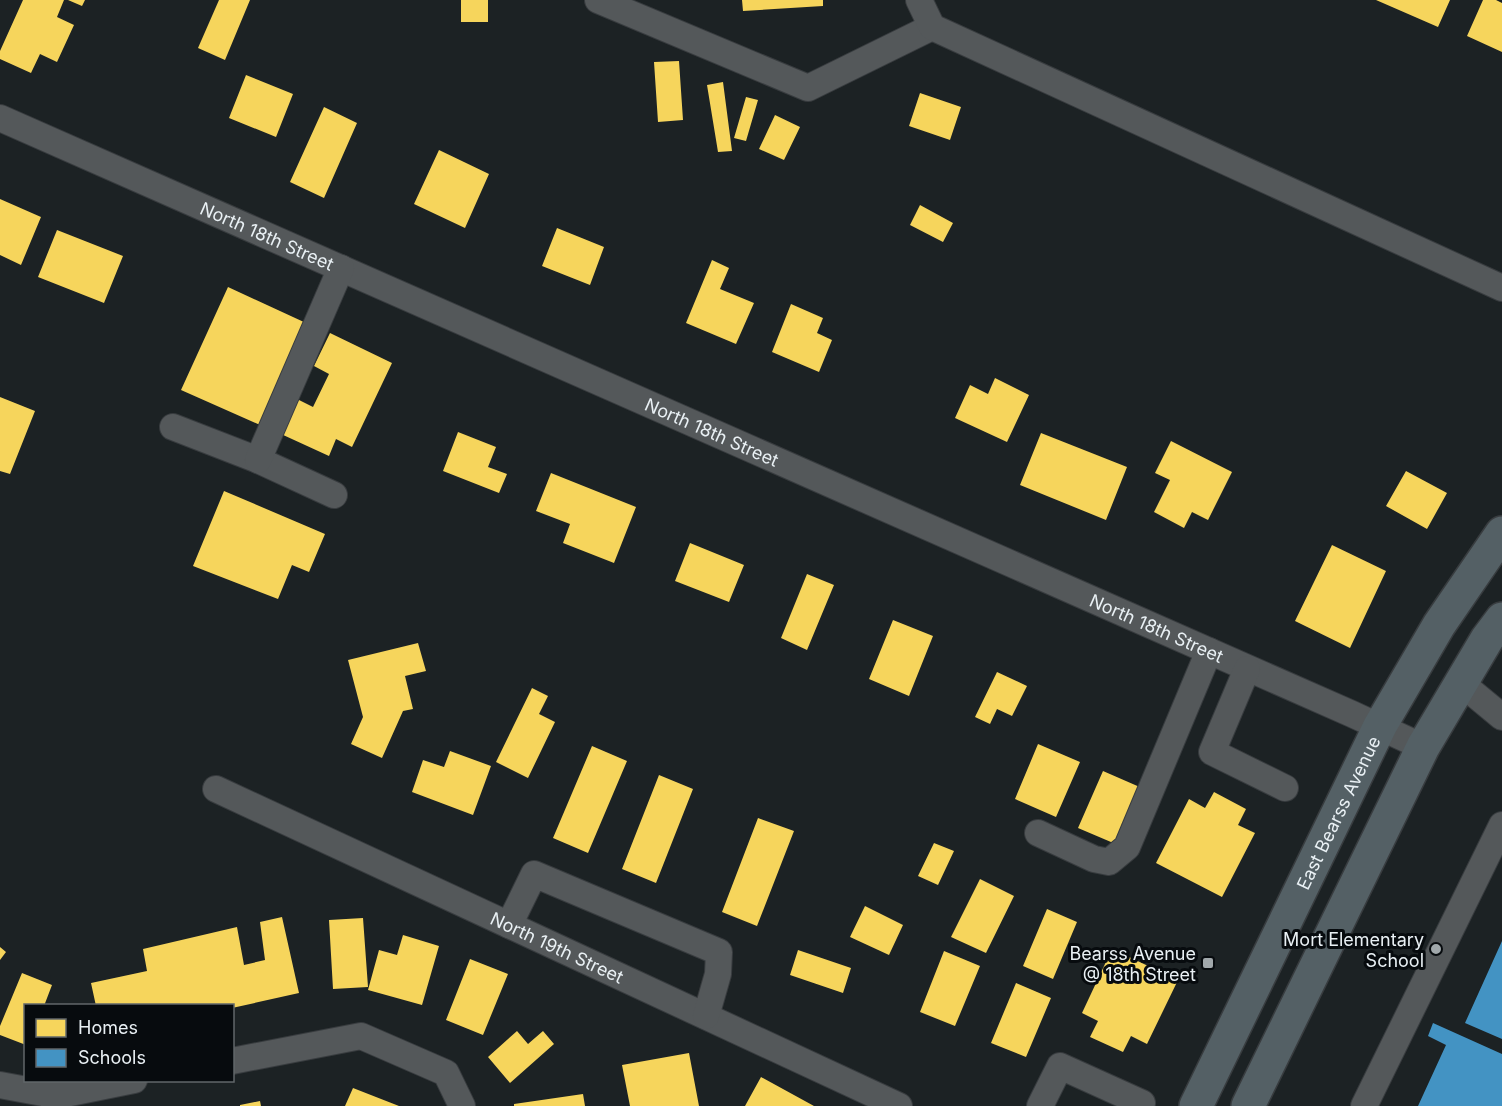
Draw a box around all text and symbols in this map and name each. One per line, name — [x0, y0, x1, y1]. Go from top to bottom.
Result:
street label: North 18th Street — [197, 197, 337, 274]
street label: North 18th Street — [642, 393, 782, 471]
street label: North 18th Street — [1087, 589, 1227, 667]
street label: East Bearss Avenue — [1292, 732, 1384, 893]
street label: North 19th Street — [487, 907, 627, 987]
place label: Mort Elementary School — [1283, 929, 1424, 971]
marker: Mort Elementary School — [1429, 942, 1443, 956]
place label: Bearss Avenue @ 18th Street — [1069, 943, 1196, 985]
marker: Bearss Avenue @ 18th Street — [1201, 956, 1215, 970]
legend — [24, 1004, 234, 1082]
text: Homes — [78, 1017, 138, 1038]
text: Schools — [78, 1047, 146, 1068]

